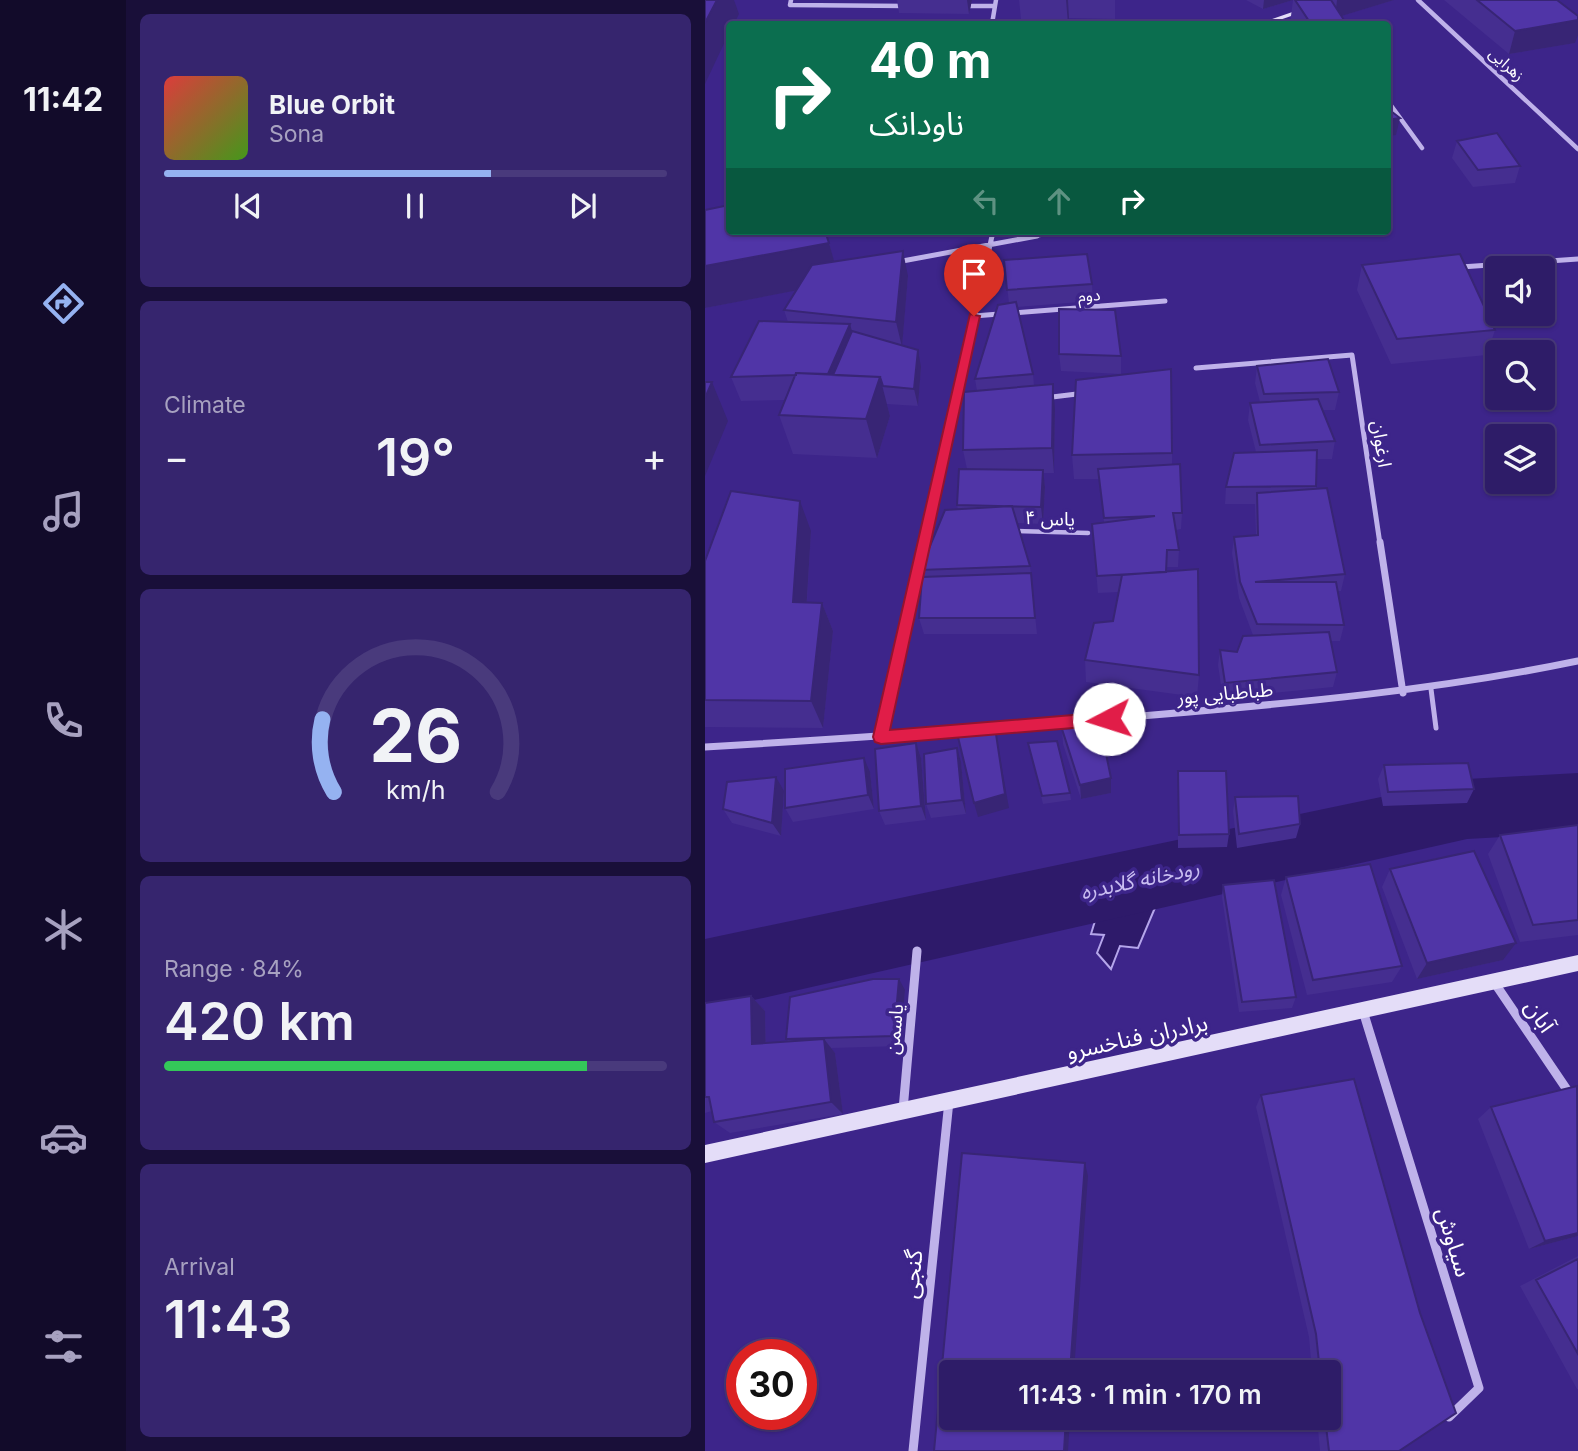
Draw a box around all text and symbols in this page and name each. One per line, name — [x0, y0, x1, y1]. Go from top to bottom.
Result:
text: 40 m — [869, 31, 992, 90]
street label: زهرایی — [1485, 43, 1529, 85]
icon: right — [754, 49, 845, 140]
text: 11:42 — [23, 80, 103, 119]
text: Blue Orbit — [269, 89, 395, 120]
text: ناودانک — [869, 104, 964, 143]
text: Sona — [269, 120, 324, 148]
icon: left — [967, 182, 1005, 220]
icon: ahead — [1040, 182, 1078, 220]
icon: right — [1113, 182, 1151, 220]
icon: previous — [229, 187, 267, 225]
icon: pause — [396, 187, 434, 225]
icon: next — [564, 187, 602, 225]
pin — [944, 244, 1004, 316]
icon: arrive — [955, 255, 993, 293]
map controls — [1485, 256, 1555, 494]
button: sound — [1485, 256, 1555, 326]
icon: directions — [39, 279, 88, 328]
street label: دوم — [1077, 284, 1101, 309]
button: search — [1485, 340, 1555, 410]
text: Climate — [164, 391, 246, 419]
street label: ارغوان — [1366, 419, 1397, 469]
button: layers — [1485, 424, 1555, 494]
text: 19° — [376, 426, 455, 489]
text: − — [164, 434, 189, 480]
text: + — [642, 434, 667, 480]
icon: music — [39, 487, 88, 536]
street label: یاس ۴ — [1024, 506, 1076, 531]
street label: طباطبایی پور — [1175, 678, 1274, 710]
position arrow — [1072, 682, 1146, 756]
text: 26 — [369, 691, 462, 780]
icon: phone — [39, 696, 88, 745]
text: km/h — [386, 774, 445, 804]
water label: رودخانه گلابدره — [1078, 855, 1202, 904]
icon: climate — [39, 905, 88, 954]
text: Range · 84% — [164, 955, 304, 983]
text: 420 km — [164, 990, 355, 1053]
street label: آبان — [1519, 994, 1562, 1039]
street label: یاسمن — [881, 1003, 908, 1055]
street label: برادران فناخسرو — [1064, 1008, 1210, 1066]
icon: car — [39, 1113, 88, 1162]
street label: سیاوش — [1430, 1204, 1478, 1280]
street label: گنجی — [896, 1248, 929, 1300]
text: Arrival — [164, 1253, 235, 1281]
text: 11:43 — [164, 1288, 292, 1351]
icon: filters — [39, 1322, 88, 1371]
speed limit sign: 30 — [726, 1339, 817, 1430]
text: 11:43 · 1 min · 170 m — [1018, 1379, 1262, 1410]

